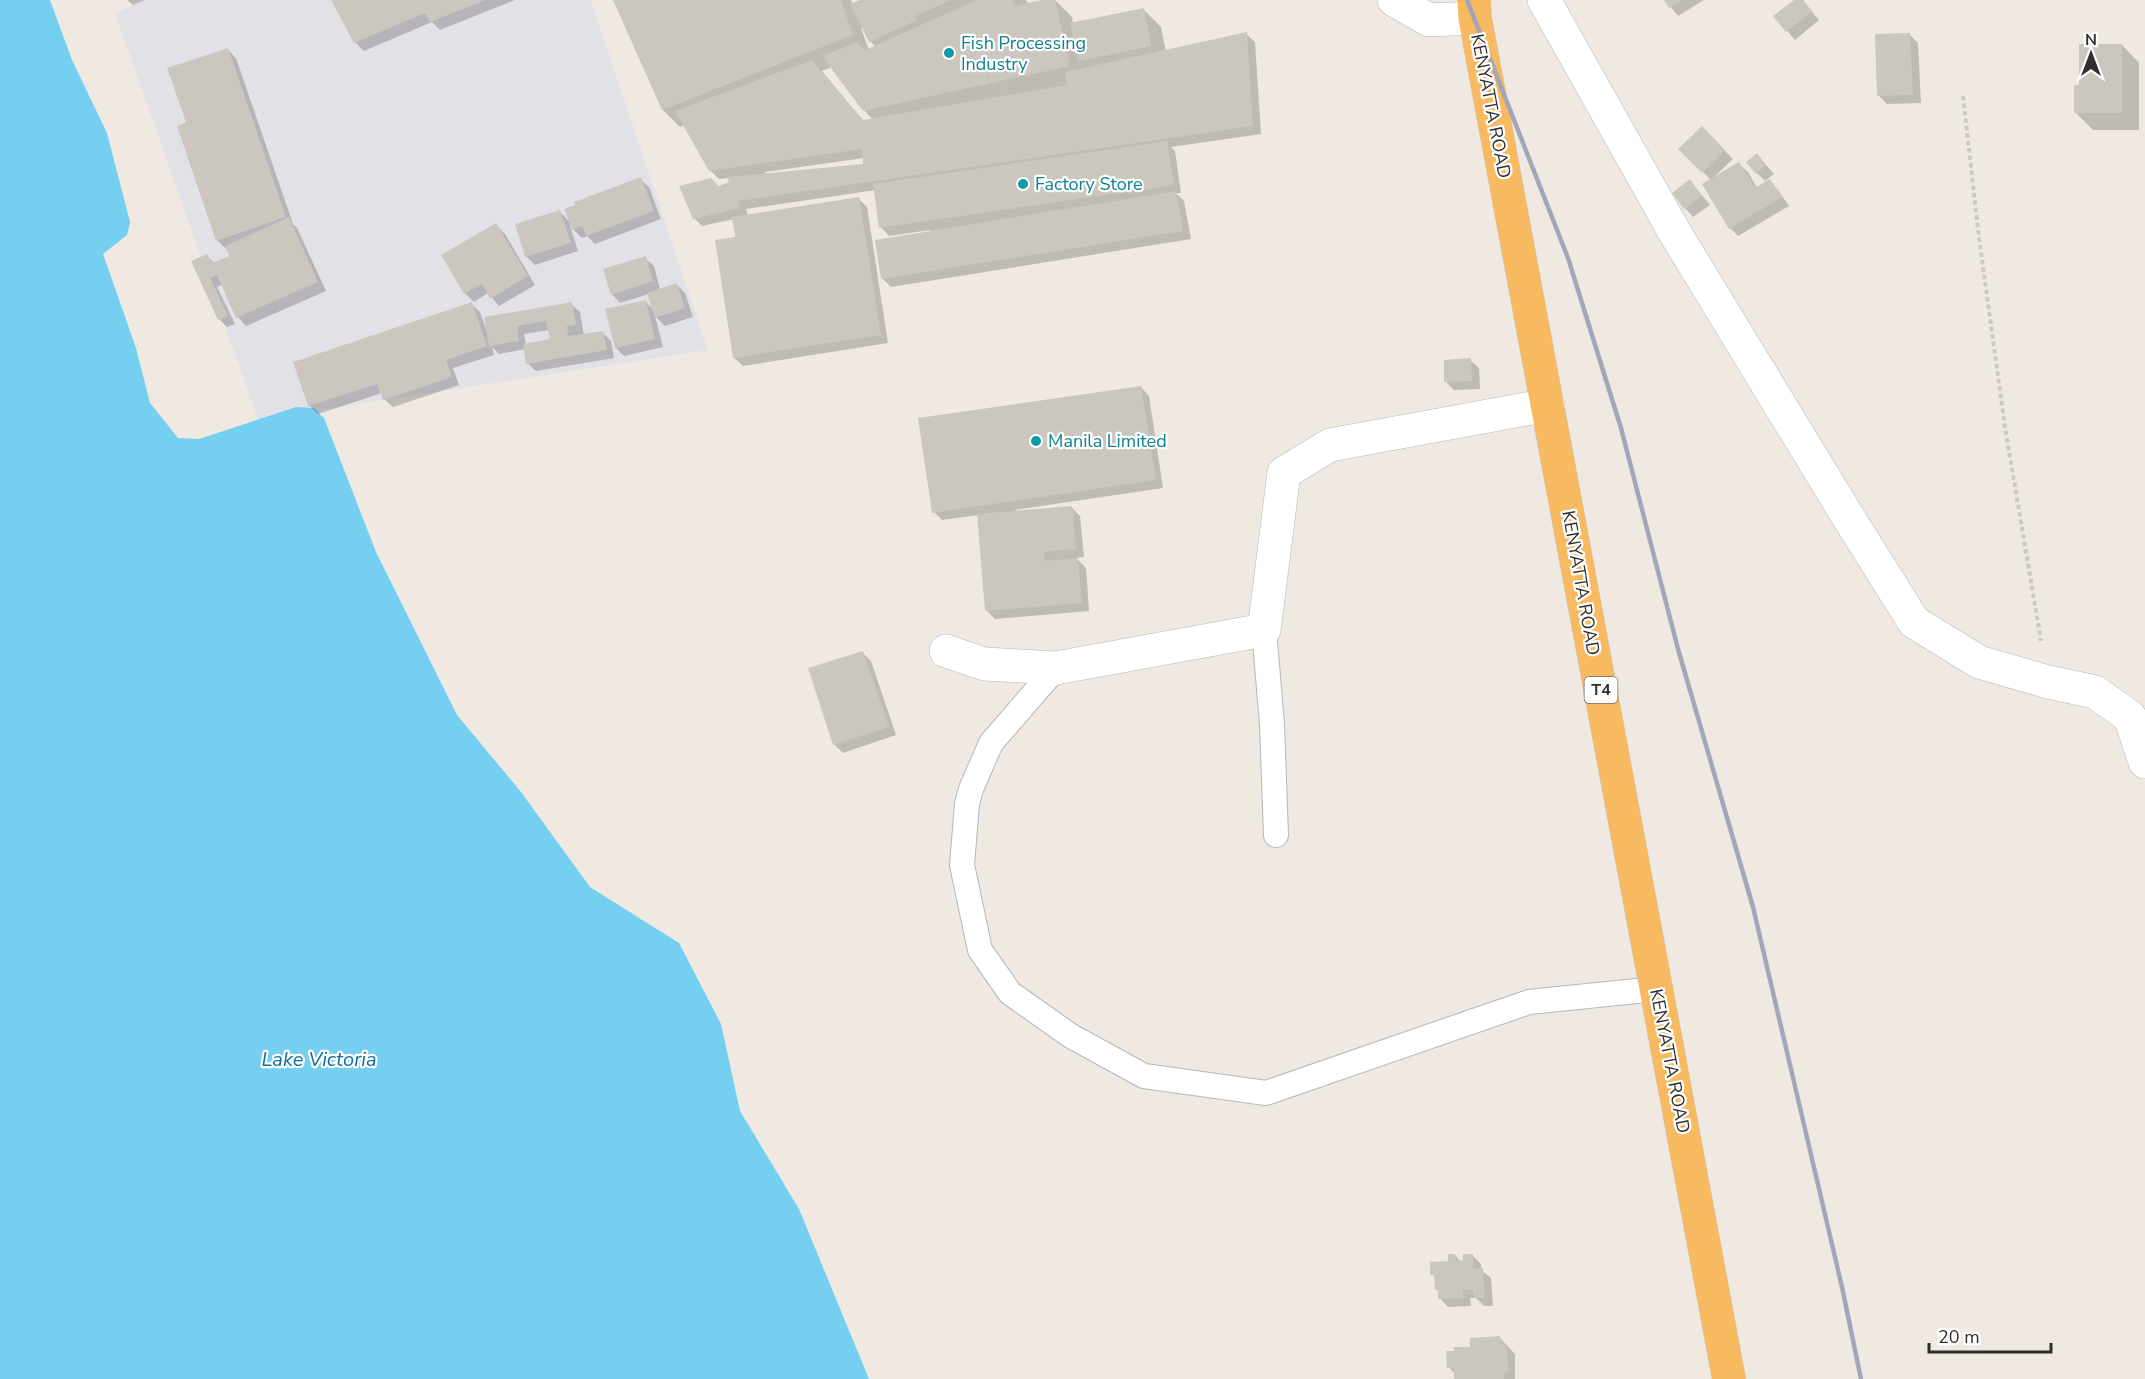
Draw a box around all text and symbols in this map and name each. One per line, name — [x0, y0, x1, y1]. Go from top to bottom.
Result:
north arrow — [2061, 24, 2121, 84]
text: N — [2085, 29, 2097, 51]
place label: Fish Processing Industry — [961, 31, 1086, 76]
street label: KENYATTA ROAD — [1465, 32, 1517, 180]
marker: Fish Processing Industry — [942, 46, 956, 60]
place label: Factory Store — [1035, 172, 1143, 196]
marker: Factory Store — [1016, 177, 1030, 191]
place label: Manila Limited — [1048, 429, 1167, 453]
marker: Manila Limited — [1029, 434, 1043, 448]
street label: KENYATTA ROAD — [1556, 509, 1606, 657]
road number: T4 — [1584, 677, 1618, 703]
street label: KENYATTA ROAD — [1644, 987, 1696, 1135]
water label: Lake Victoria — [261, 1046, 377, 1073]
scale bar — [1929, 1316, 2050, 1354]
text: 20 m — [1938, 1325, 1980, 1349]

